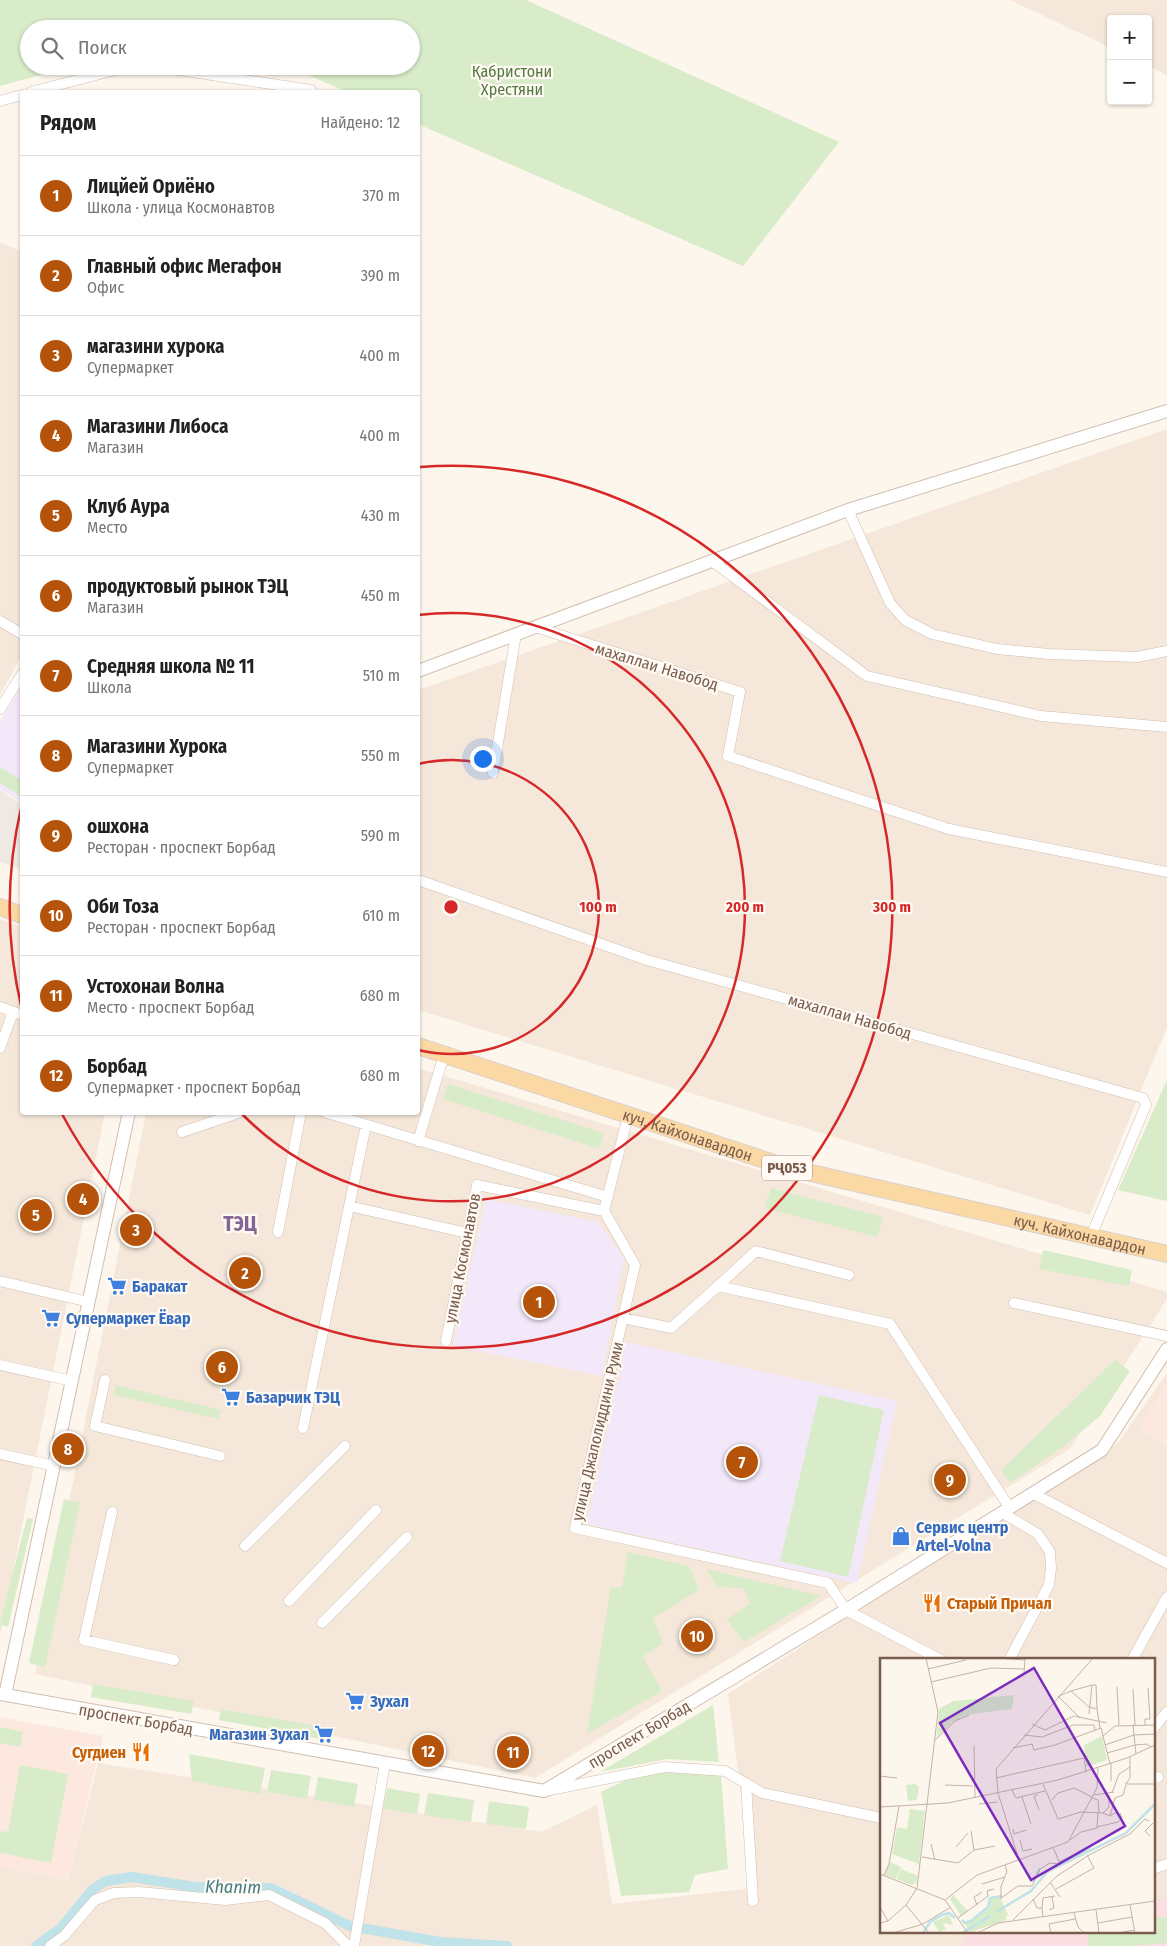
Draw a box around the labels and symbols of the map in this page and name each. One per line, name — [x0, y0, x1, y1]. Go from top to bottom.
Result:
park label: Қабристони Хрестяни — [472, 62, 552, 99]
street label: махаллаи Навобод — [593, 639, 721, 694]
your location — [470, 746, 496, 772]
centre of rings — [442, 898, 460, 916]
text: 100 m — [579, 898, 617, 916]
text: 200 m — [725, 898, 764, 916]
text: 300 m — [872, 898, 911, 916]
street label: махаллаи Навобод — [786, 990, 914, 1043]
street label: куч. Кайхонавардон — [620, 1105, 755, 1165]
road number: РҶ053 — [762, 1156, 812, 1180]
pin: 4 — [67, 1180, 99, 1218]
street label: улица Космонавтов — [441, 1191, 484, 1325]
pin: 5 — [20, 1196, 52, 1234]
street label: куч. Кайхонавардон — [1012, 1210, 1148, 1259]
pin: 3 — [120, 1211, 152, 1249]
district label: ТЭЦ — [223, 1211, 257, 1237]
pin: 2 — [229, 1254, 261, 1292]
supermarket icon: Баракат — [106, 1275, 128, 1297]
place label: Баракат — [132, 1277, 188, 1296]
pin: 1 — [523, 1283, 555, 1321]
supermarket icon: Супермаркет Ёвар — [40, 1307, 62, 1329]
place label: Супермаркет Ёвар — [66, 1309, 191, 1328]
street label: улица Джалолиддини Руми — [568, 1340, 627, 1523]
pin: 6 — [206, 1348, 238, 1386]
supermarket icon: Базарчик ТЭЦ — [220, 1386, 242, 1408]
place label: Базарчик ТЭЦ — [246, 1388, 340, 1407]
pin: 8 — [52, 1430, 84, 1468]
pin: 7 — [726, 1443, 758, 1481]
pin: 9 — [934, 1461, 966, 1499]
place label: Сервис центр Artel-Volna — [915, 1518, 1009, 1555]
shop icon: Сервис центр Artel-Volna — [890, 1525, 912, 1547]
restaurant icon: Старый Причал — [921, 1592, 943, 1614]
place label: Старый Причал — [947, 1594, 1052, 1613]
pin: 10 — [681, 1617, 713, 1655]
inset map — [880, 1658, 1154, 1934]
supermarket icon: Зухал — [344, 1690, 366, 1712]
place label: Зухал — [369, 1692, 409, 1711]
street label: проспект Борбад — [585, 1696, 694, 1772]
street label: проспект Борбад — [77, 1700, 195, 1739]
supermarket icon: Магазин Зухал — [313, 1723, 335, 1745]
place label: Магазин Зухал — [209, 1725, 309, 1744]
pin: 12 — [412, 1732, 444, 1770]
pin: 11 — [497, 1733, 529, 1771]
restaurant icon: Сугдиен — [130, 1741, 152, 1763]
place label: Сугдиен — [72, 1743, 126, 1762]
water label: Khanim — [205, 1876, 261, 1898]

